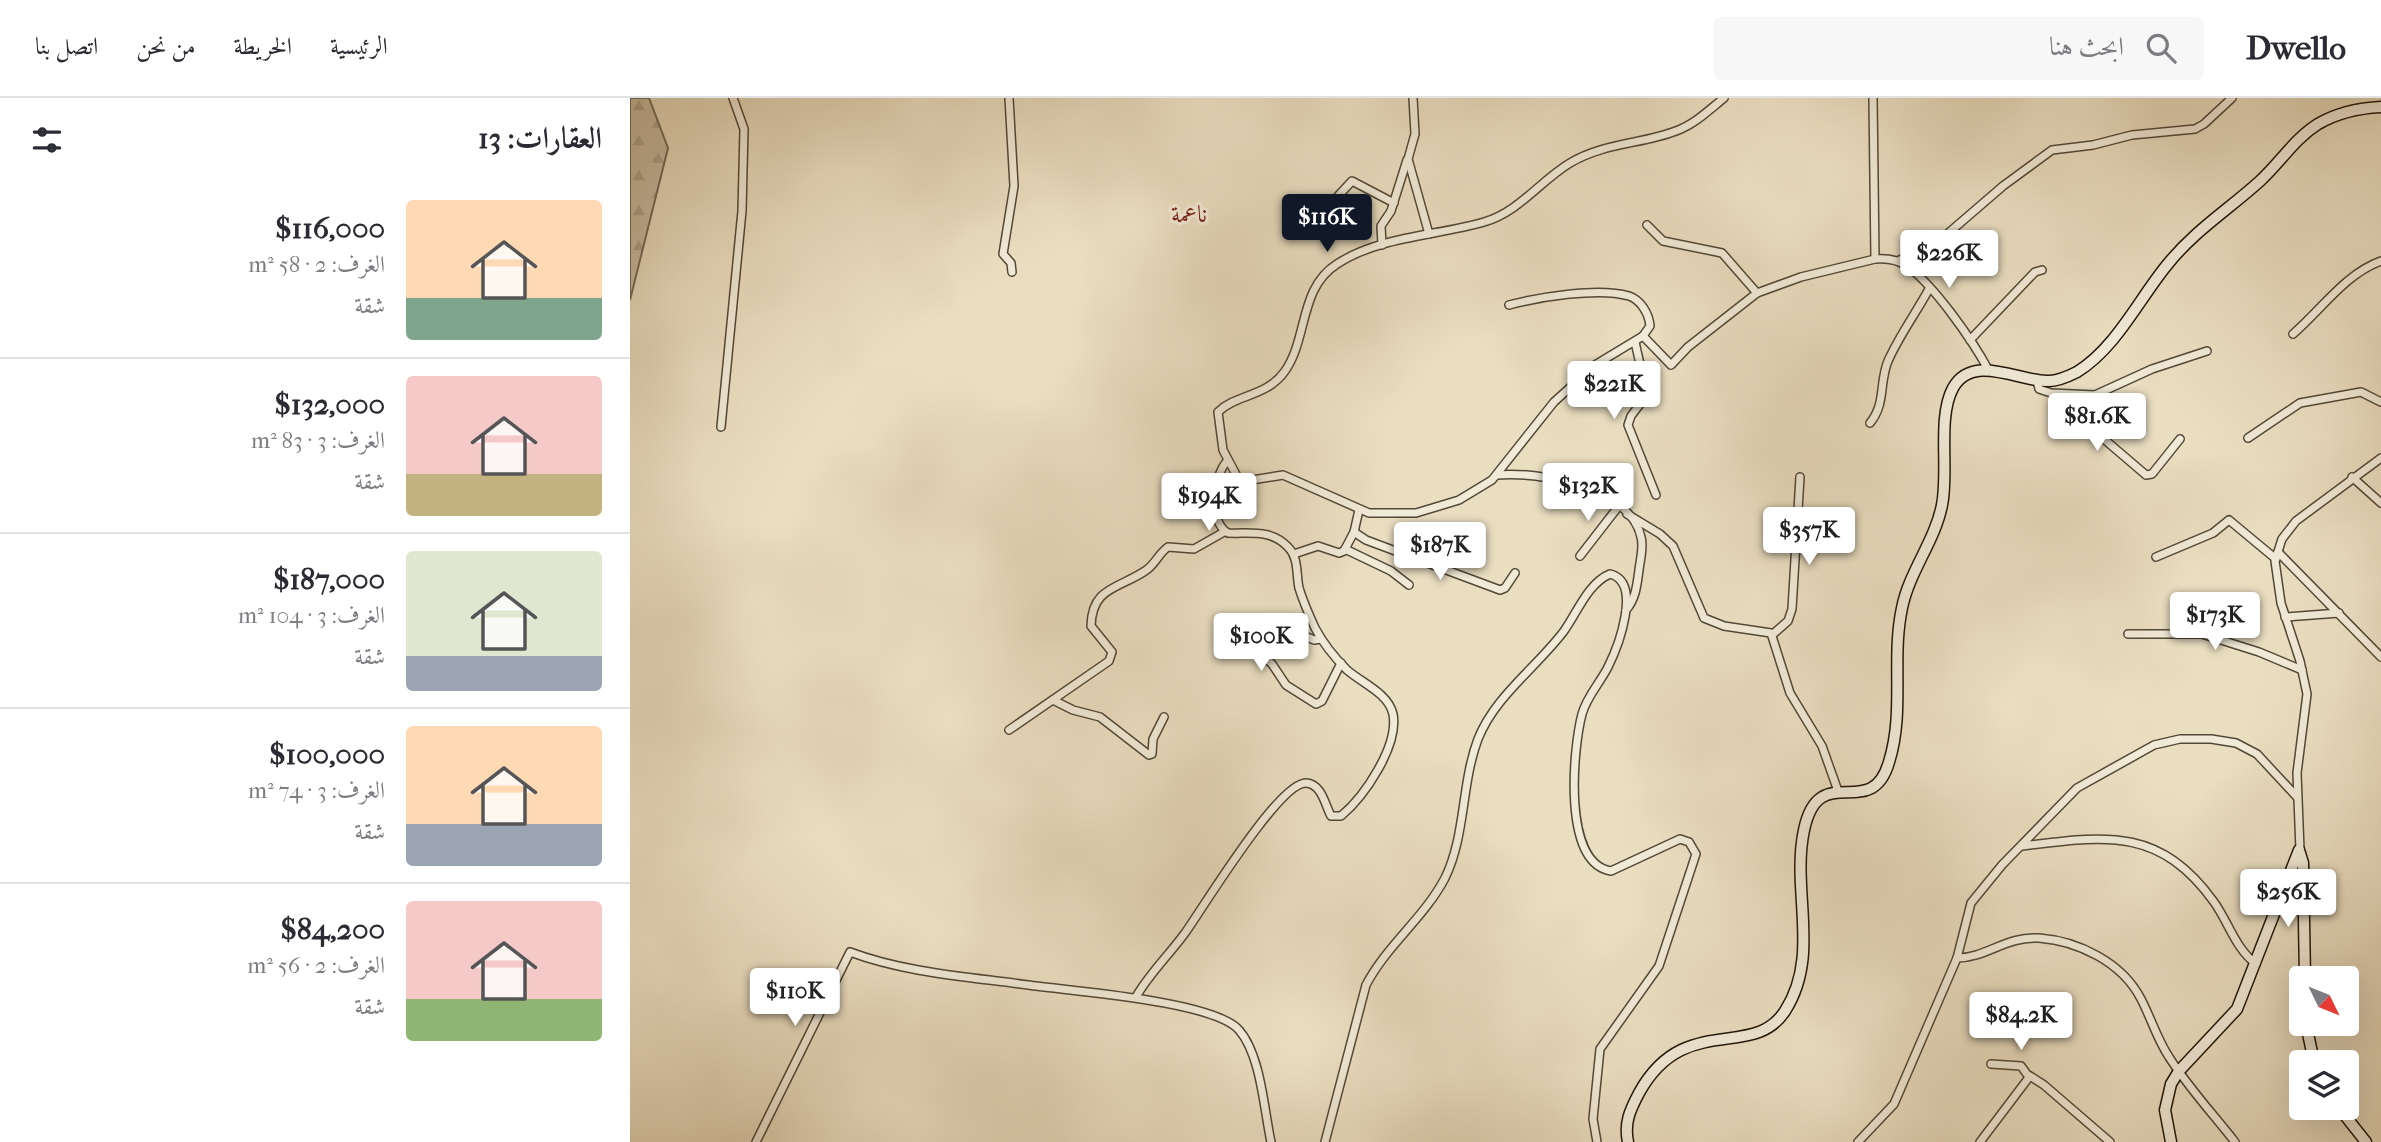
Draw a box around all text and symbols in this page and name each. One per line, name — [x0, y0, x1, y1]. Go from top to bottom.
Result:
search box — [1714, 17, 2204, 80]
icon: search — [2142, 29, 2180, 67]
text: Dwello — [2246, 29, 2346, 68]
text: ابحث هنا — [2049, 31, 2124, 62]
text: اتصل بنا — [35, 32, 98, 60]
text: من نحن — [136, 32, 196, 60]
text: الخريطة — [234, 32, 292, 60]
text: الرئيسية — [330, 32, 388, 60]
icon: filters — [28, 121, 66, 159]
text: العقارات: 13 — [478, 121, 602, 156]
pin: $116K — [1278, 194, 1376, 254]
district label: ناعمة — [1171, 200, 1207, 228]
text: $116K — [1298, 203, 1356, 230]
text: $116,000 — [275, 211, 385, 246]
icon: home — [462, 228, 546, 312]
pin: $226K — [1900, 230, 1998, 290]
text: $226K — [1916, 239, 1982, 266]
text: الغرف: 2 · 58 m² — [248, 251, 385, 278]
text: شقة — [355, 292, 385, 319]
pin: $221K — [1565, 362, 1663, 421]
text: $221K — [1583, 370, 1645, 397]
text: $132,000 — [274, 387, 385, 422]
pin: $81.6K — [2040, 394, 2154, 453]
text: $81.6K — [2064, 402, 2130, 429]
icon: home — [462, 404, 546, 488]
text: الغرف: 3 · 83 m² — [251, 427, 385, 454]
pin: $132K — [1539, 464, 1637, 523]
text: شقة — [355, 468, 385, 495]
text: $132K — [1559, 472, 1617, 499]
pin: $194K — [1160, 474, 1258, 533]
text: $194K — [1177, 482, 1241, 509]
pin: $357K — [1760, 508, 1858, 567]
text: $357K — [1779, 516, 1839, 543]
pin: $187K — [1391, 522, 1489, 582]
text: $187K — [1410, 531, 1470, 558]
text: $187,000 — [273, 562, 385, 597]
icon: home — [462, 579, 546, 663]
pin: $173K — [2166, 592, 2264, 652]
text: $173K — [2186, 601, 2244, 628]
text: الغرف: 3 · 104 m² — [238, 602, 385, 629]
pin: $100K — [1212, 614, 1310, 673]
text: $100K — [1230, 622, 1292, 649]
text: شقة — [355, 643, 385, 670]
text: $100,000 — [269, 737, 385, 772]
icon: home — [462, 754, 546, 838]
text: الغرف: 3 · 74 m² — [248, 777, 385, 804]
text: شقة — [355, 818, 385, 845]
pin: $256K — [2239, 870, 2337, 929]
text: $256K — [2256, 878, 2320, 905]
text: $84,200 — [280, 912, 385, 947]
icon: home — [462, 929, 546, 1013]
text: الغرف: 2 · 56 m² — [247, 952, 385, 979]
north arrow — [2289, 966, 2359, 1036]
map controls — [2289, 966, 2359, 1120]
pin: $110K — [746, 968, 844, 1028]
text: $110K — [766, 977, 824, 1004]
pin: $84.2K — [1964, 992, 2078, 1052]
text: شقة — [355, 993, 385, 1020]
text: $84.2K — [1985, 1001, 2057, 1028]
button: layers — [2289, 1050, 2359, 1120]

